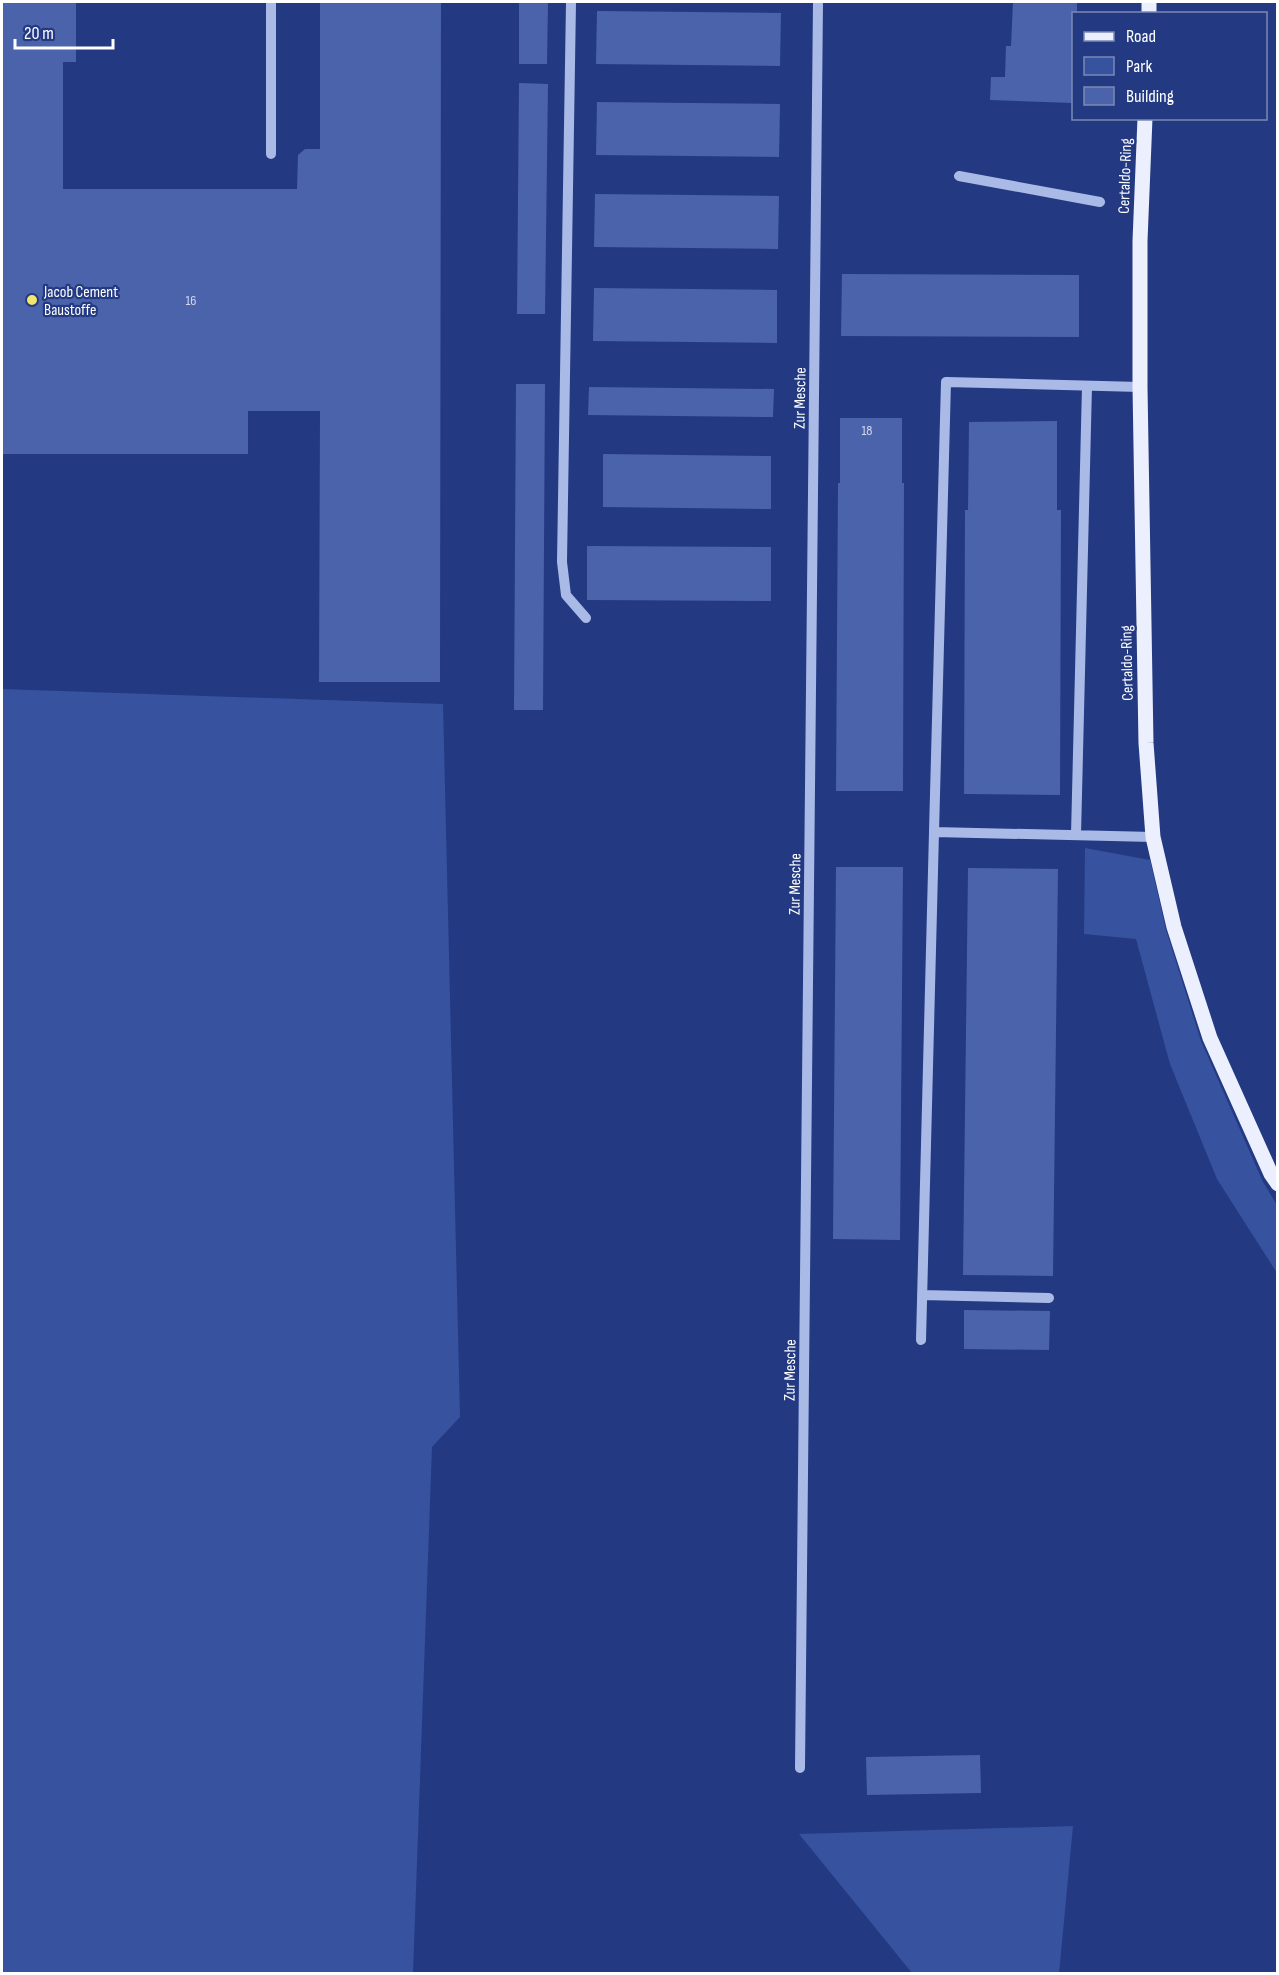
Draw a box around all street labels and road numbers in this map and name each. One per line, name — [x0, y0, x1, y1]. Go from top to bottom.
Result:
street label: Certaldo-Ring — [1115, 138, 1136, 214]
street label: Zur Mesche — [790, 367, 811, 429]
street label: Certaldo-Ring — [1117, 625, 1138, 701]
street label: Zur Mesche — [785, 853, 806, 915]
street label: Zur Mesche — [780, 1339, 801, 1401]

